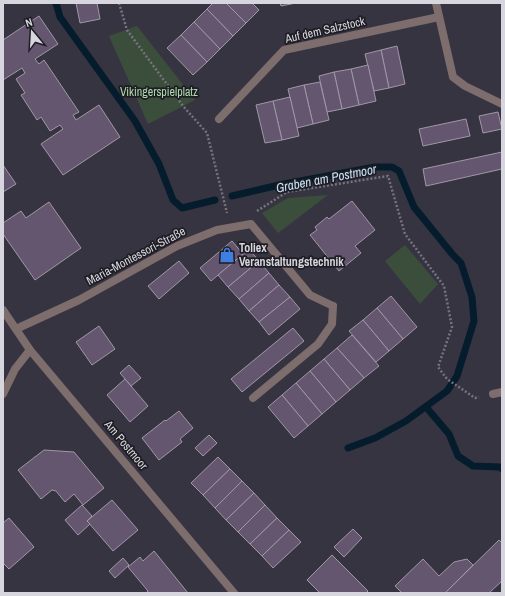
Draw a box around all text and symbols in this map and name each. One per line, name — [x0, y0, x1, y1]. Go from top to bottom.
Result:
north arrow — [12, 12, 52, 52]
street label: Auf dem Salzstock — [283, 13, 367, 47]
text: N — [24, 15, 34, 30]
park label: Vikingerspielplatz — [120, 84, 198, 100]
water label: Graben am Postmoor — [274, 160, 378, 197]
street label: Maria-Montessori-Straße — [84, 223, 188, 289]
place label: Toliex Veranstaltungstechnik — [239, 240, 344, 270]
shop icon: Toliex Veranstaltungstechnik — [218, 246, 236, 264]
street label: Am Postmoor — [100, 416, 152, 474]

